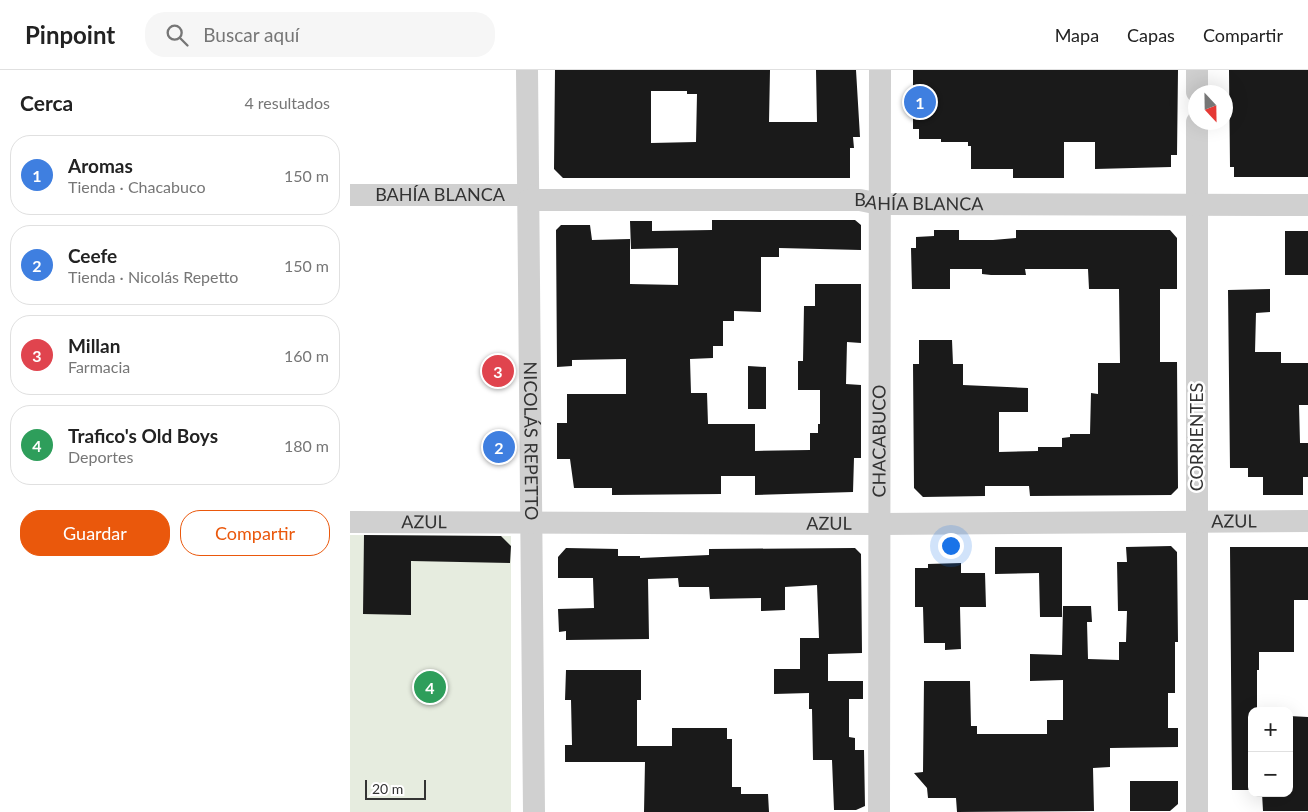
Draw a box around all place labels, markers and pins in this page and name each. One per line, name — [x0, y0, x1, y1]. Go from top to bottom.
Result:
pin: 1 — [904, 83, 936, 121]
pin: 3 — [482, 352, 514, 390]
pin: 2 — [483, 428, 515, 466]
pin: 4 — [414, 668, 446, 706]

